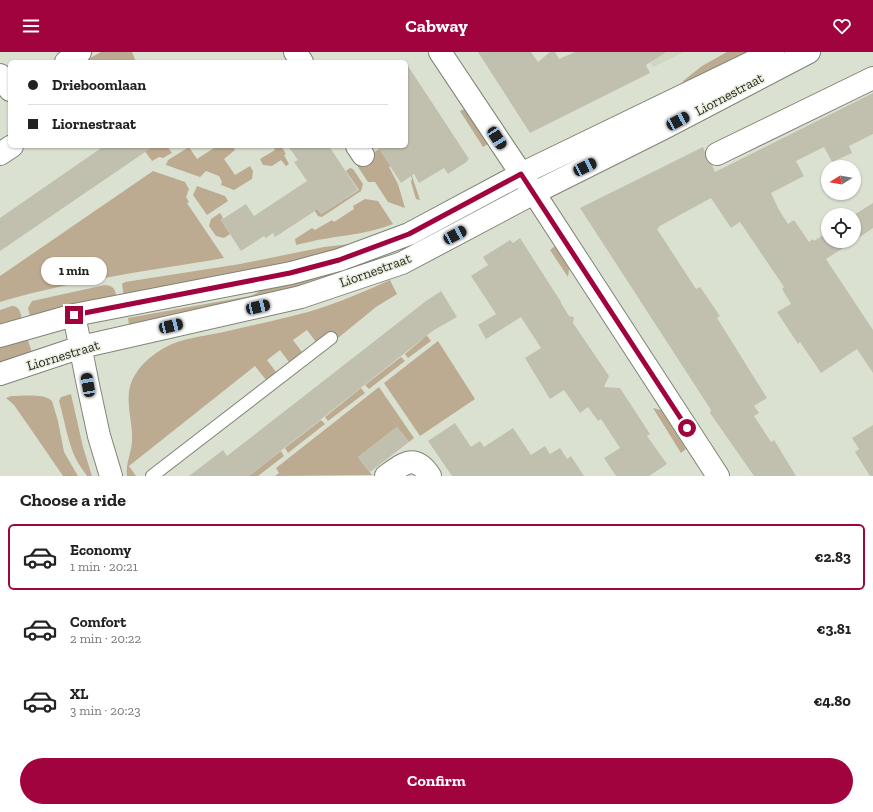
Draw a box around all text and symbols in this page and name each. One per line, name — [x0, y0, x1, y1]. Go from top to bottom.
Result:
icon: menu — [20, 15, 42, 37]
text: Cabway — [405, 15, 468, 37]
icon: heart — [831, 15, 853, 37]
street label: Liornestraat — [692, 69, 767, 120]
text: Drieboomlaan — [52, 76, 146, 94]
car — [665, 110, 691, 132]
text: Liornestraat — [52, 115, 136, 133]
car — [485, 125, 509, 151]
car — [572, 156, 598, 178]
north arrow — [821, 160, 861, 200]
map controls — [821, 160, 861, 248]
button: locate — [821, 208, 861, 248]
car — [442, 224, 468, 246]
street label: Liornestraat — [337, 249, 414, 291]
callout: 1 min — [41, 257, 107, 285]
text: 1 min — [59, 263, 89, 278]
car — [245, 298, 271, 316]
route end — [65, 306, 83, 324]
car — [158, 317, 184, 335]
street label: Liornestraat — [25, 336, 102, 375]
car — [80, 372, 96, 398]
route start — [678, 419, 696, 437]
text: Choose a ride — [20, 489, 126, 511]
icon: car — [22, 539, 58, 575]
text: Economy — [70, 541, 131, 559]
text: €2.83 — [815, 548, 851, 566]
text: 1 min · 20:21 — [70, 559, 138, 574]
icon: car — [22, 611, 58, 647]
text: Comfort — [70, 613, 126, 631]
text: €3.81 — [817, 620, 851, 638]
text: 2 min · 20:22 — [70, 631, 141, 646]
icon: car — [22, 683, 58, 719]
text: XL — [70, 685, 88, 703]
text: €4.80 — [813, 692, 851, 710]
text: 3 min · 20:23 — [70, 703, 141, 718]
button: Confirm — [20, 758, 853, 804]

